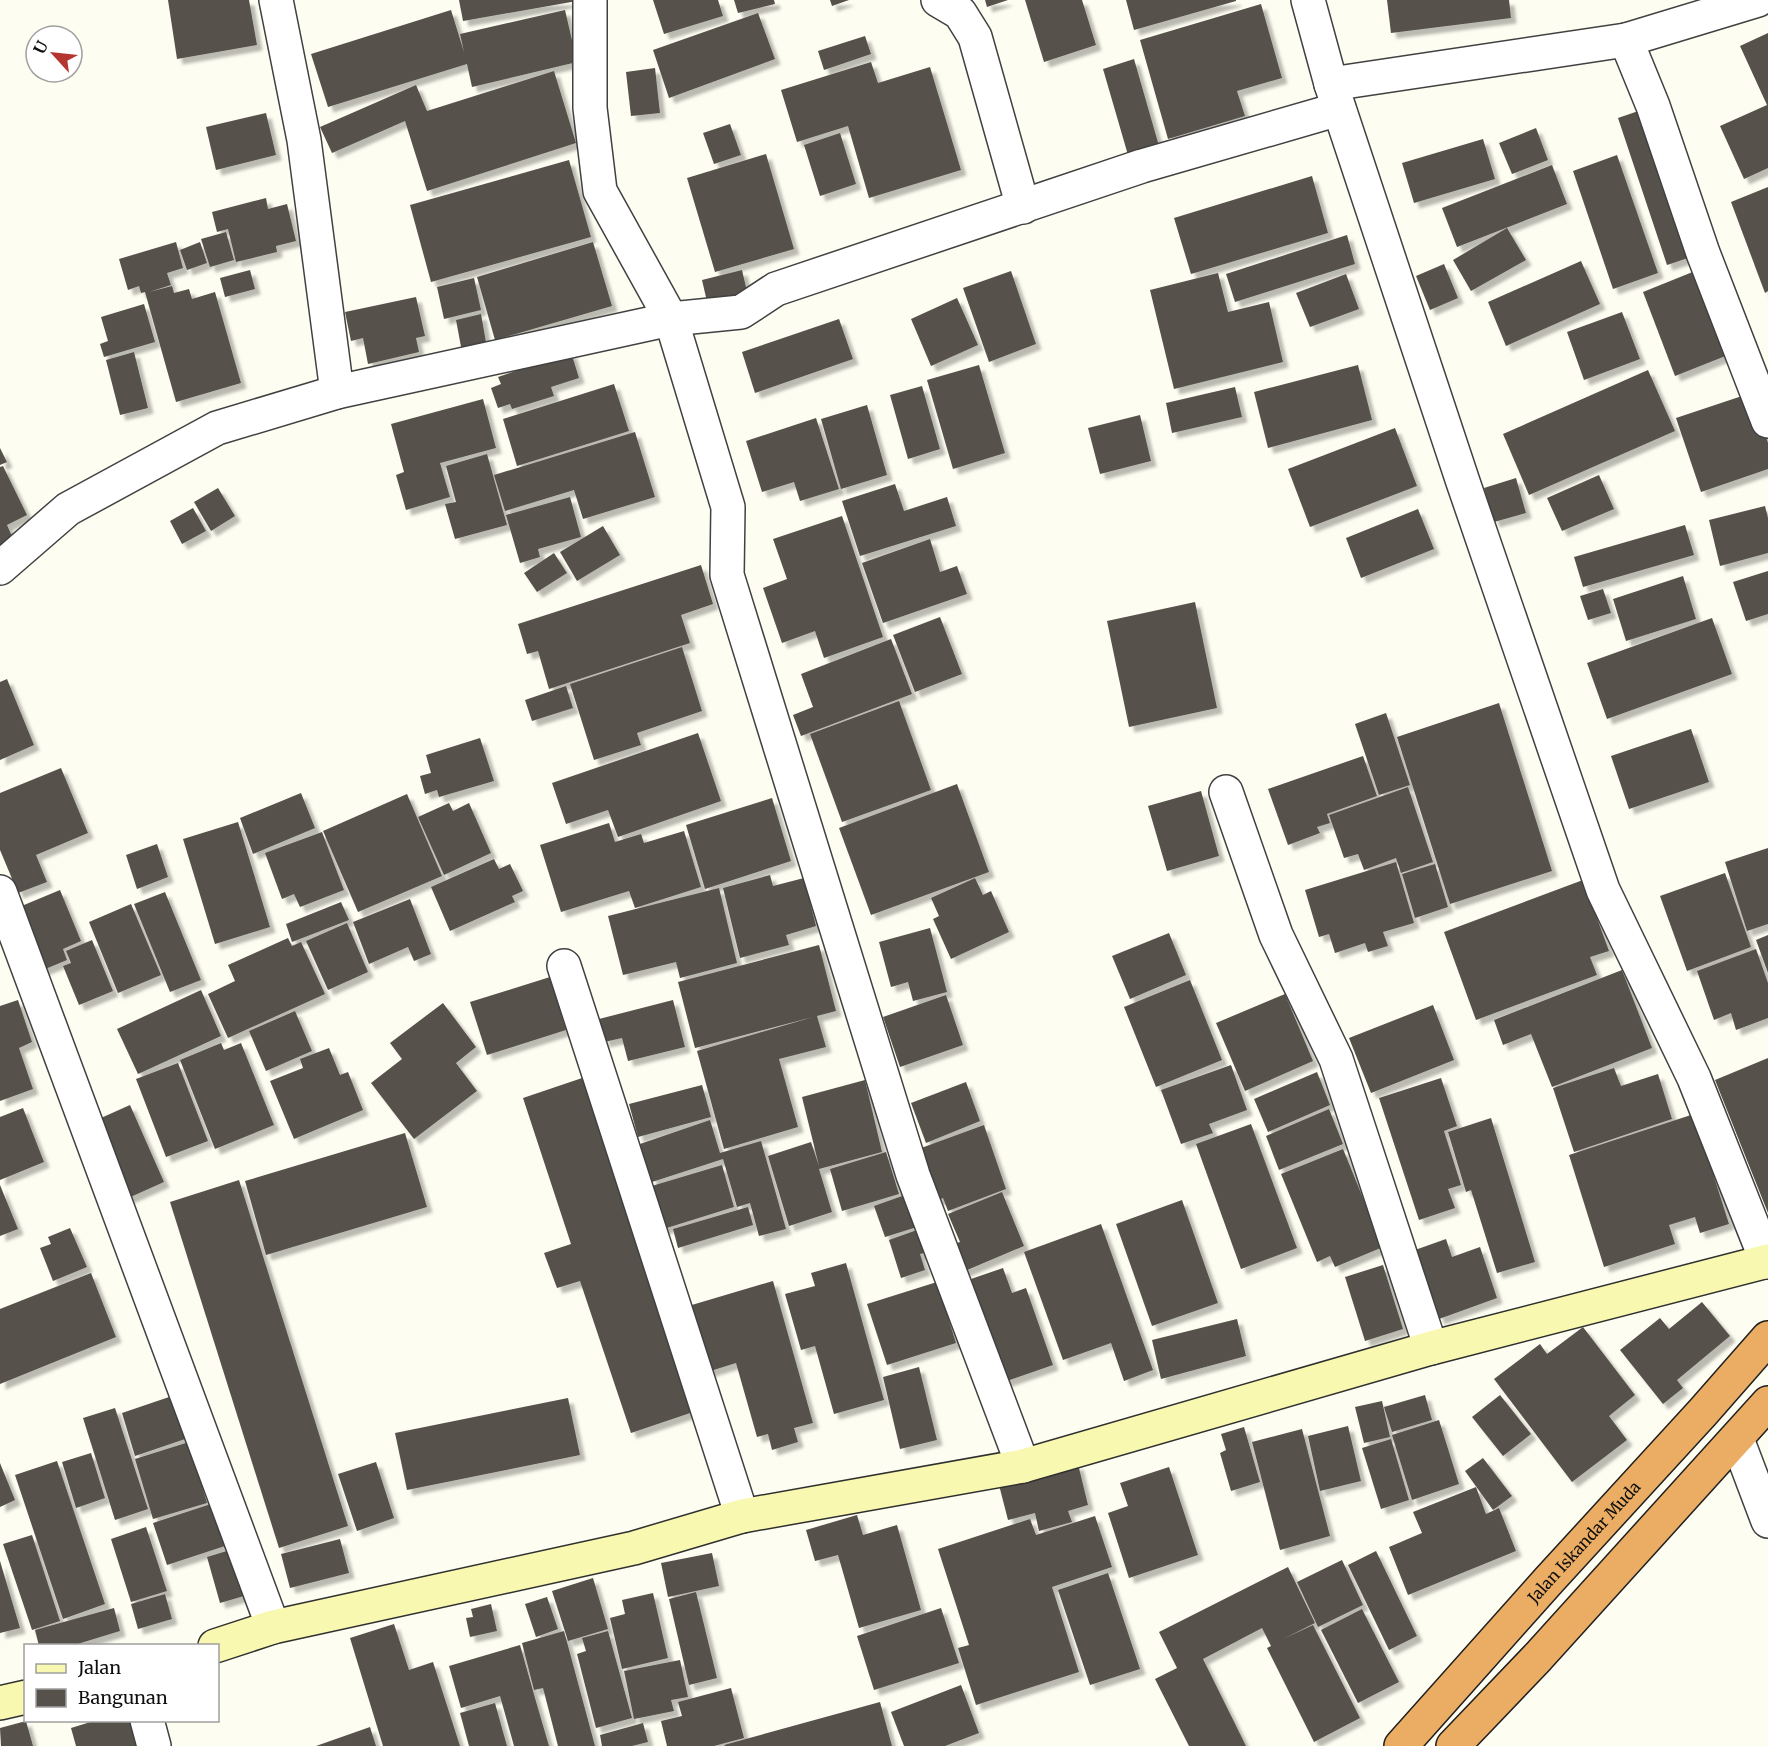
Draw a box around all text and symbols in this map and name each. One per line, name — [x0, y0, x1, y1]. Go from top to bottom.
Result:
north arrow — [24, 24, 84, 84]
text: U — [29, 37, 52, 57]
street label: Jalan Iskandar Muda — [1523, 1477, 1645, 1608]
legend — [24, 1644, 219, 1722]
text: Jalan — [77, 1656, 121, 1679]
text: Bangunan — [78, 1686, 168, 1709]

